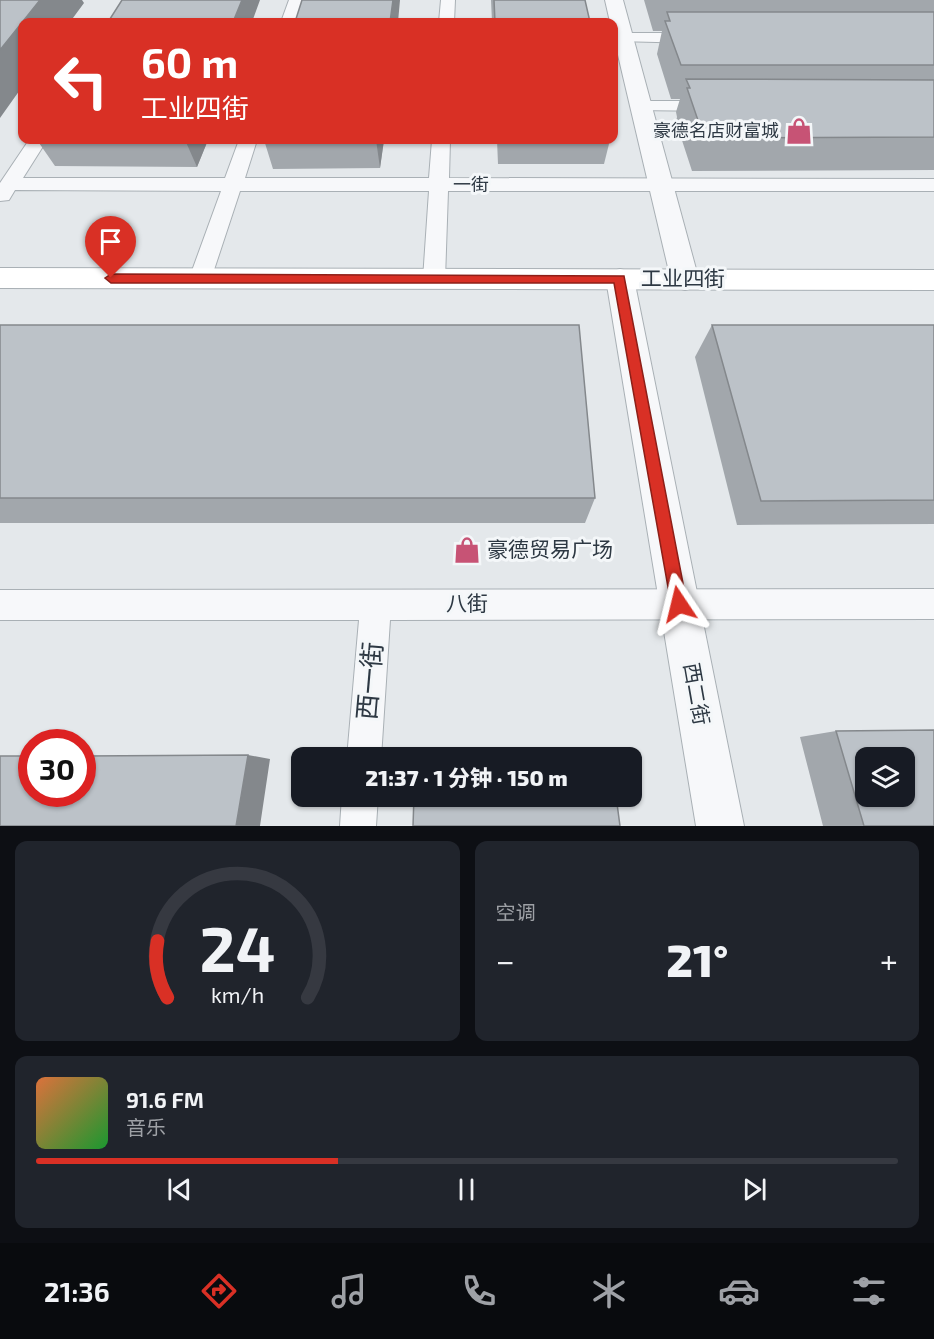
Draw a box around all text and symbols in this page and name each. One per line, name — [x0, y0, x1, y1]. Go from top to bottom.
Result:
text: 60 m — [141, 36, 238, 86]
icon: left — [42, 42, 120, 120]
text: 工业四街 — [141, 91, 249, 123]
shop icon: 豪德名店财富城 — [784, 116, 814, 146]
place label: 豪德名店财富城 — [653, 119, 779, 141]
street label: 一街 — [453, 173, 489, 195]
pin — [85, 216, 136, 278]
icon: arrive — [94, 225, 127, 258]
street label: 工业四街 — [641, 265, 725, 290]
shop icon: 豪德贸易广场 — [452, 535, 482, 565]
place label: 豪德贸易广场 — [487, 536, 613, 561]
position arrow — [647, 572, 711, 636]
street label: 八街 — [446, 590, 488, 615]
street label: 西一街 — [350, 641, 387, 721]
street label: 西二街 — [680, 661, 715, 727]
speed limit sign: 30 — [18, 729, 96, 807]
map controls — [855, 747, 915, 807]
button: layers — [855, 747, 915, 807]
text: 21:37 · 1 分钟 · 150 m — [365, 764, 568, 790]
text: 空调 — [496, 900, 536, 924]
text: 24 — [199, 910, 275, 985]
text: 21° — [666, 932, 728, 986]
text: − — [496, 940, 515, 980]
text: + — [880, 940, 898, 980]
text: km/h — [211, 982, 264, 1007]
text: 91.6 FM — [126, 1086, 204, 1112]
text: 音乐 — [126, 1115, 166, 1139]
icon: previous — [163, 1173, 196, 1206]
icon: pause — [450, 1173, 483, 1206]
icon: next — [738, 1173, 771, 1206]
icon: directions — [198, 1270, 240, 1312]
icon: music — [328, 1270, 370, 1312]
icon: phone — [458, 1270, 500, 1312]
icon: climate — [588, 1270, 630, 1312]
icon: car — [718, 1270, 760, 1312]
icon: filters — [848, 1270, 890, 1312]
text: 21:36 — [44, 1275, 110, 1307]

